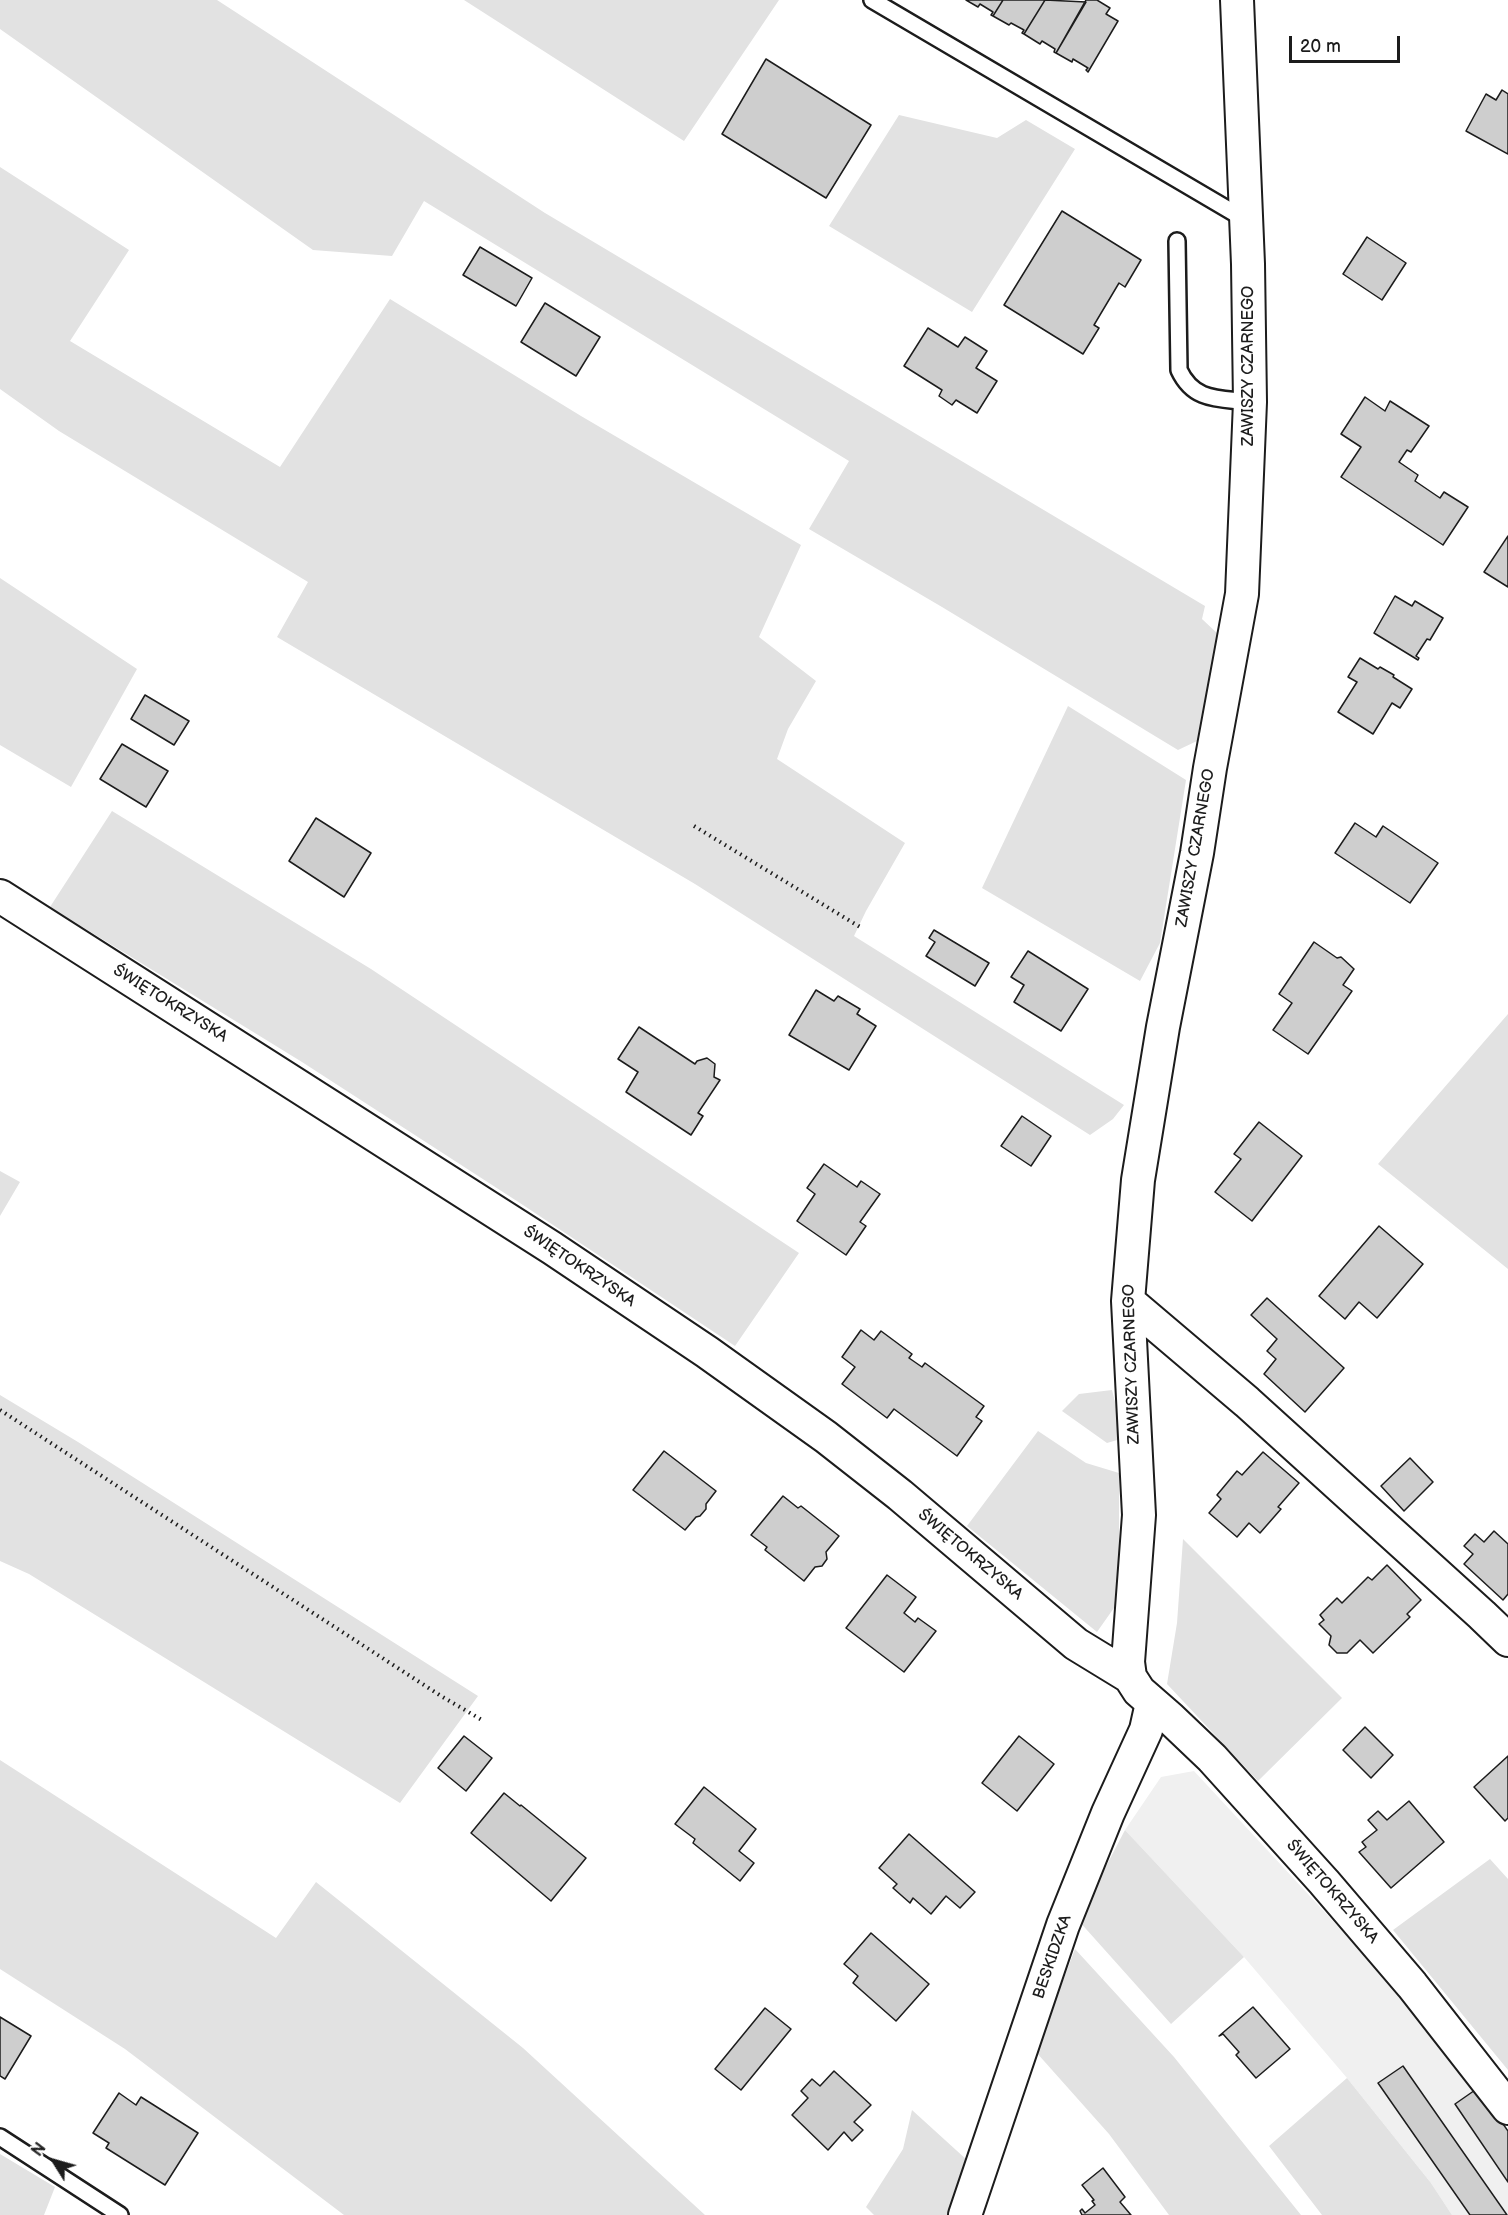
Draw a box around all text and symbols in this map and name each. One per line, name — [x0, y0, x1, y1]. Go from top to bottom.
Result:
scale bar — [1292, 24, 1403, 62]
text: 20 m — [1300, 36, 1341, 57]
street label: ZAWISZY CZARNEGO — [1239, 286, 1259, 446]
street label: ZAWISZY CZARNEGO — [1173, 767, 1219, 929]
street label: ŚWIĘTOKRZYSKA — [109, 961, 231, 1047]
street label: ŚWIĘTOKRZYSKA — [519, 1222, 639, 1312]
street label: ZAWISZY CZARNEGO — [1120, 1284, 1144, 1444]
street label: ŚWIĘTOKRZYSKA — [914, 1505, 1026, 1605]
street label: ŚWIĘTOKRZYSKA — [1282, 1836, 1382, 1948]
street label: BESKIDZKA — [1030, 1913, 1076, 2001]
north arrow — [24, 2131, 84, 2191]
text: N — [28, 2139, 50, 2160]

